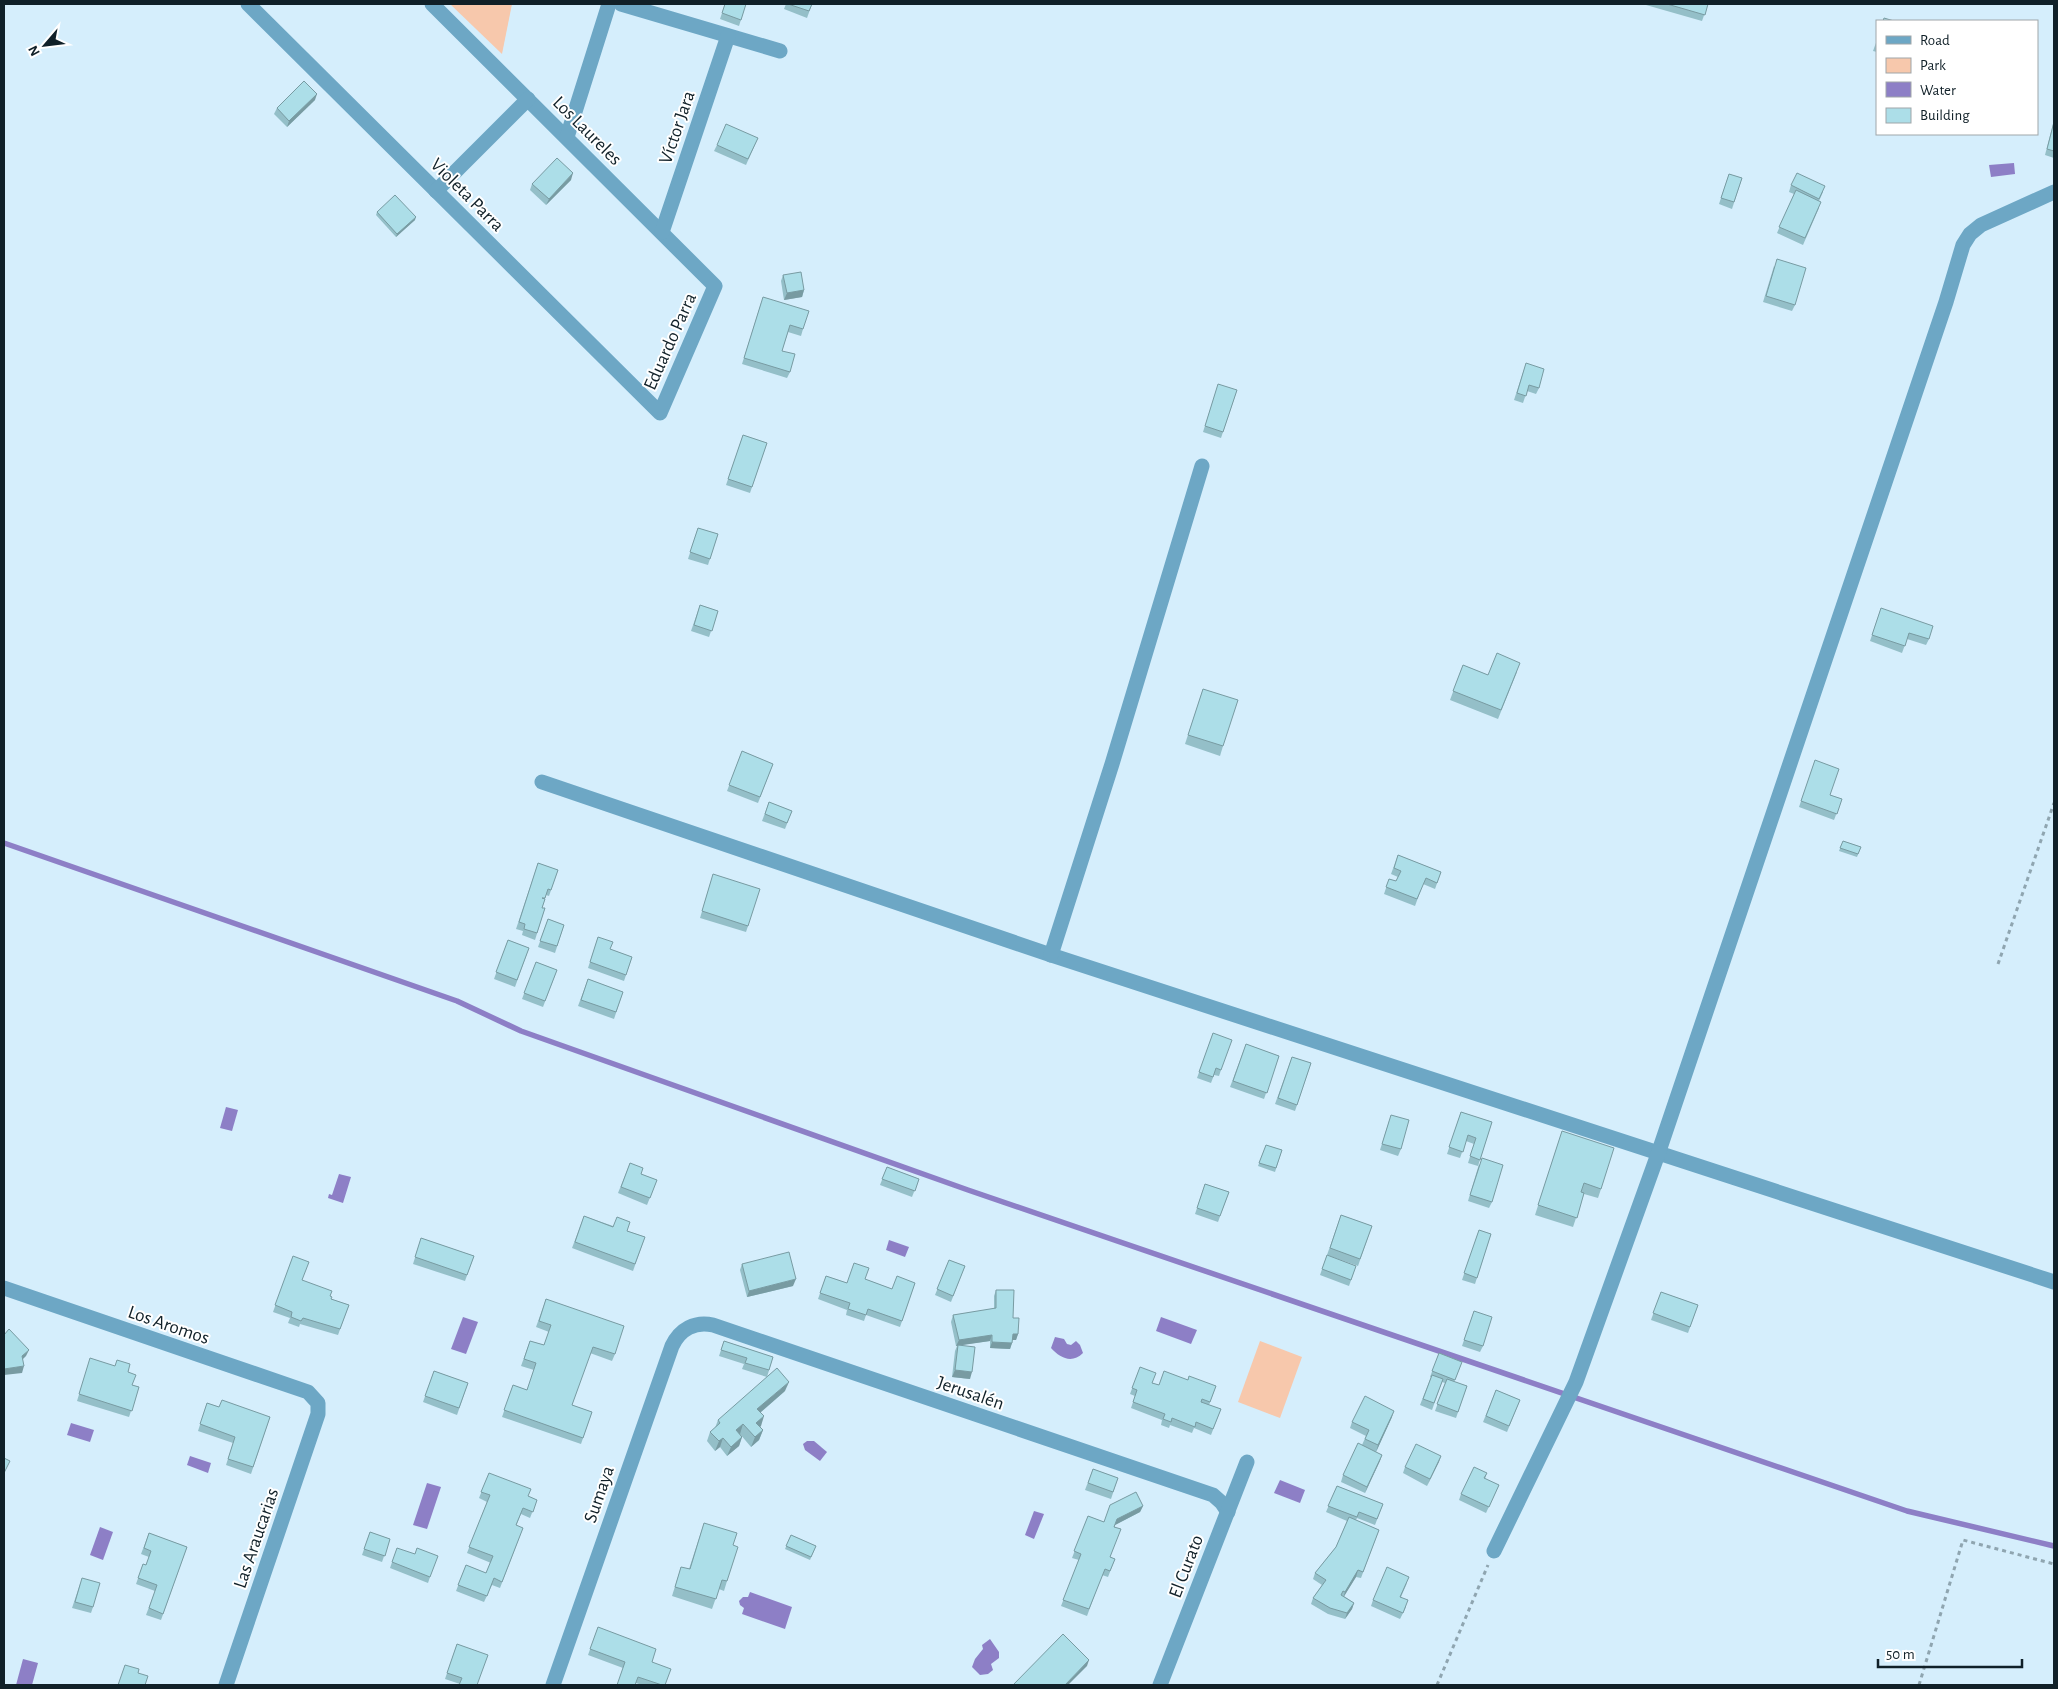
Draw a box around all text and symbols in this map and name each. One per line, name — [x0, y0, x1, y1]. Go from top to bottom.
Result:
north arrow — [20, 20, 70, 70]
legend — [1876, 20, 2038, 135]
text: Road — [1920, 33, 1950, 48]
text: N — [26, 43, 43, 58]
text: Park — [1920, 58, 1946, 73]
text: Water — [1920, 83, 1956, 98]
street label: Víctor Jara — [656, 88, 699, 166]
street label: Los Laureles — [549, 93, 625, 169]
text: Building — [1920, 108, 1970, 123]
street label: Violeta Parra — [427, 155, 507, 235]
street label: Eduardo Parra — [641, 290, 700, 393]
street label: Los Aromos — [125, 1303, 212, 1348]
street label: Jerusalén — [935, 1373, 1006, 1414]
street label: Sumaya — [581, 1463, 618, 1525]
street label: Las Araucarias — [230, 1486, 282, 1591]
street label: El Curato — [1166, 1532, 1207, 1601]
scale bar — [1878, 1636, 2022, 1668]
text: 50 m — [1886, 1647, 1915, 1662]

